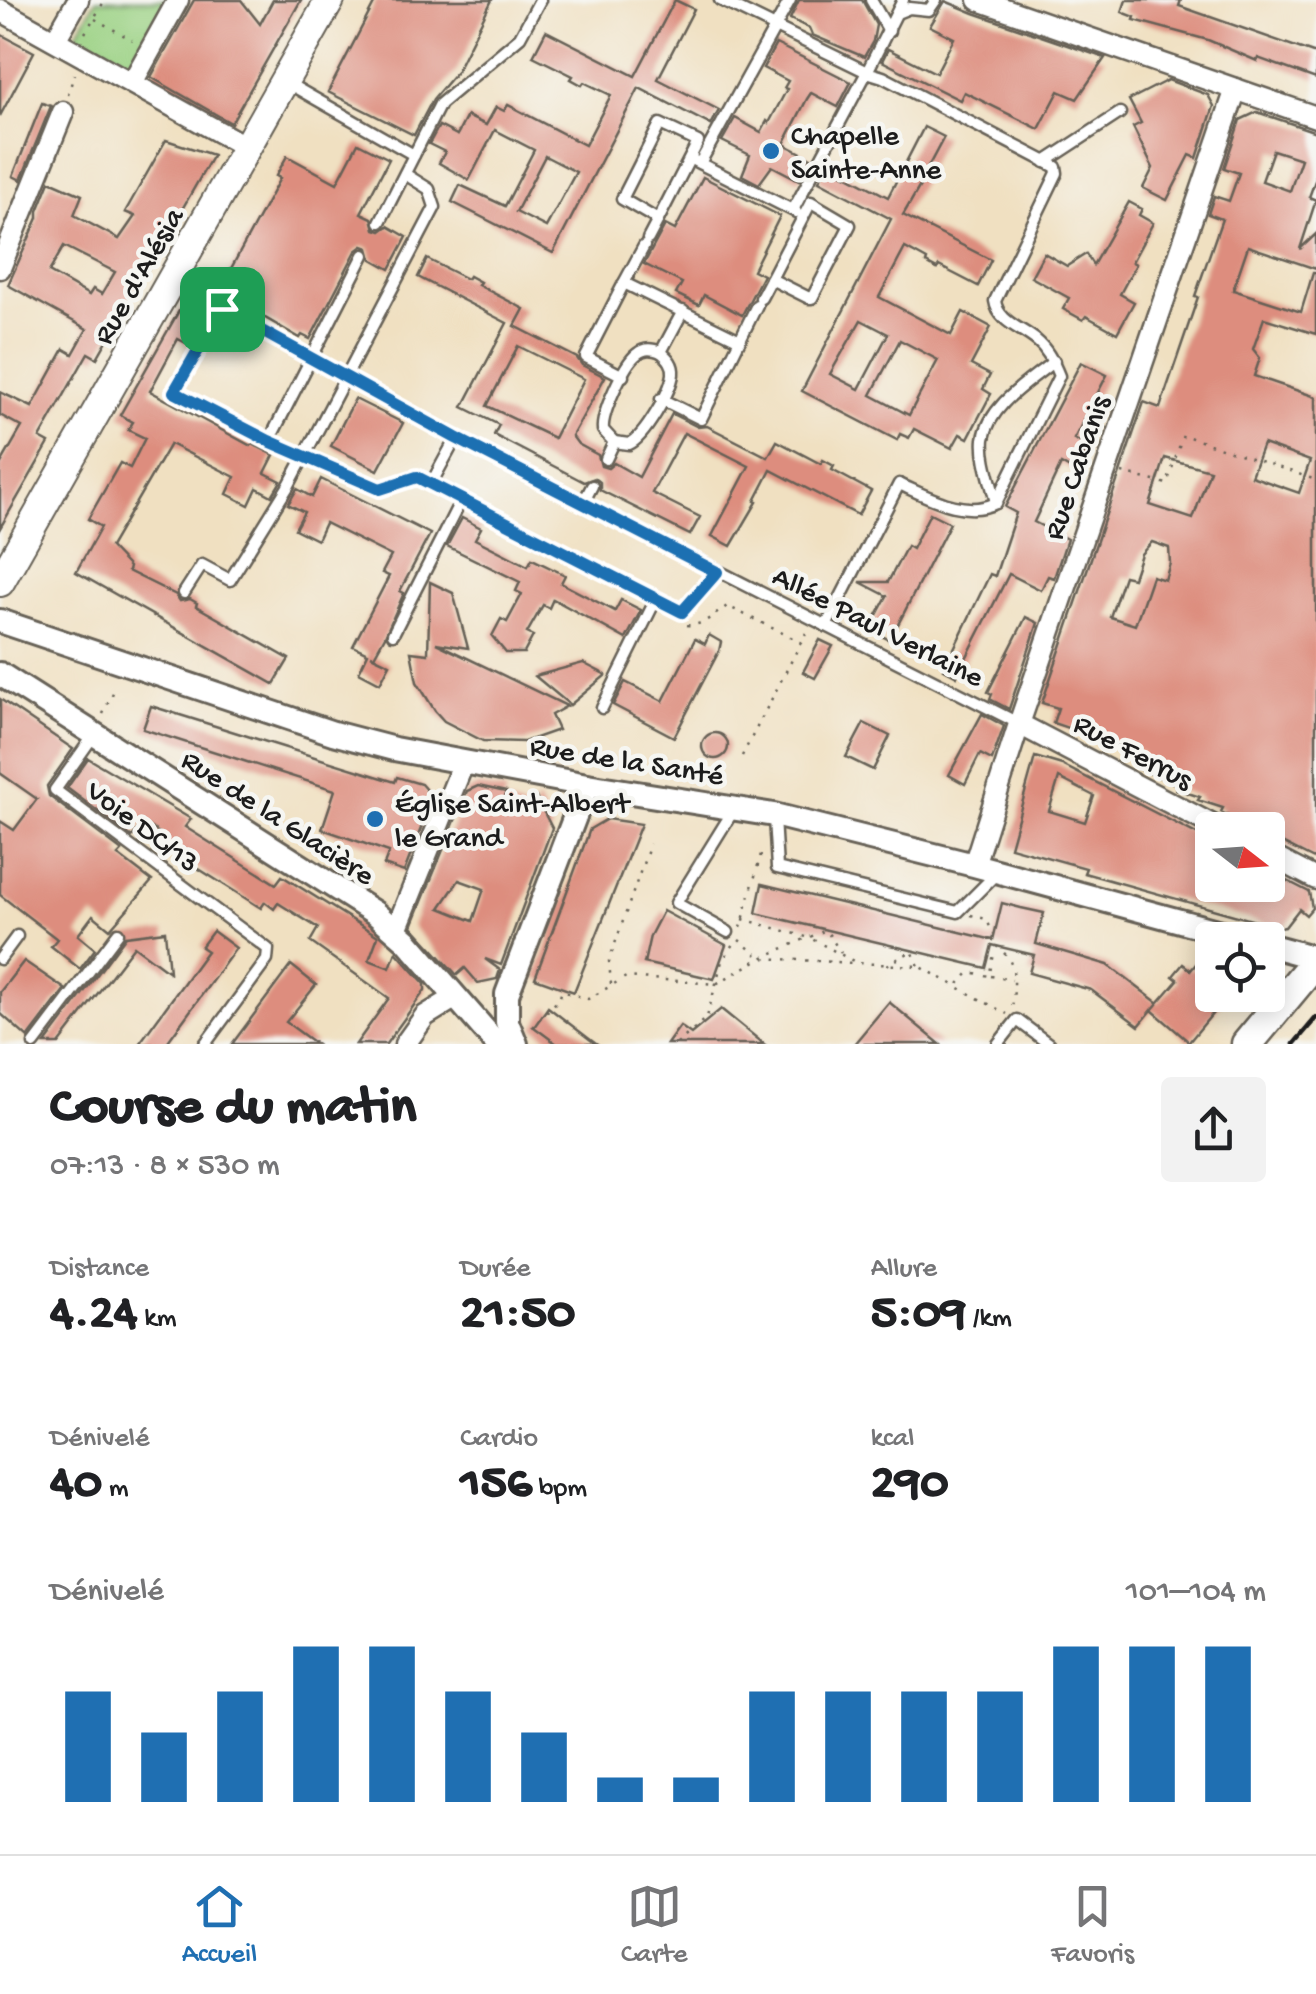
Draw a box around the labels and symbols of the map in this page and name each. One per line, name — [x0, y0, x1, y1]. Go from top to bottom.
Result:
place label: Chapelle Sainte-Anne — [791, 121, 942, 190]
marker: Chapelle Sainte-Anne — [760, 140, 782, 162]
street label: Rue d'Alésia — [88, 202, 195, 352]
pin — [180, 267, 265, 352]
street label: Rue Cabanis — [1038, 391, 1120, 545]
street label: Allée Paul Verlaine — [766, 561, 989, 698]
street label: Rue Ferrus — [1066, 708, 1198, 800]
street label: Rue de la Santé — [527, 731, 726, 796]
street label: Rue de la Glacière — [173, 744, 380, 896]
street label: Voie DC/13 — [77, 774, 205, 882]
place label: Église Saint-Albert le Grand — [395, 789, 632, 858]
marker: Église Saint-Albert le Grand — [364, 808, 386, 830]
north arrow — [1195, 812, 1285, 902]

